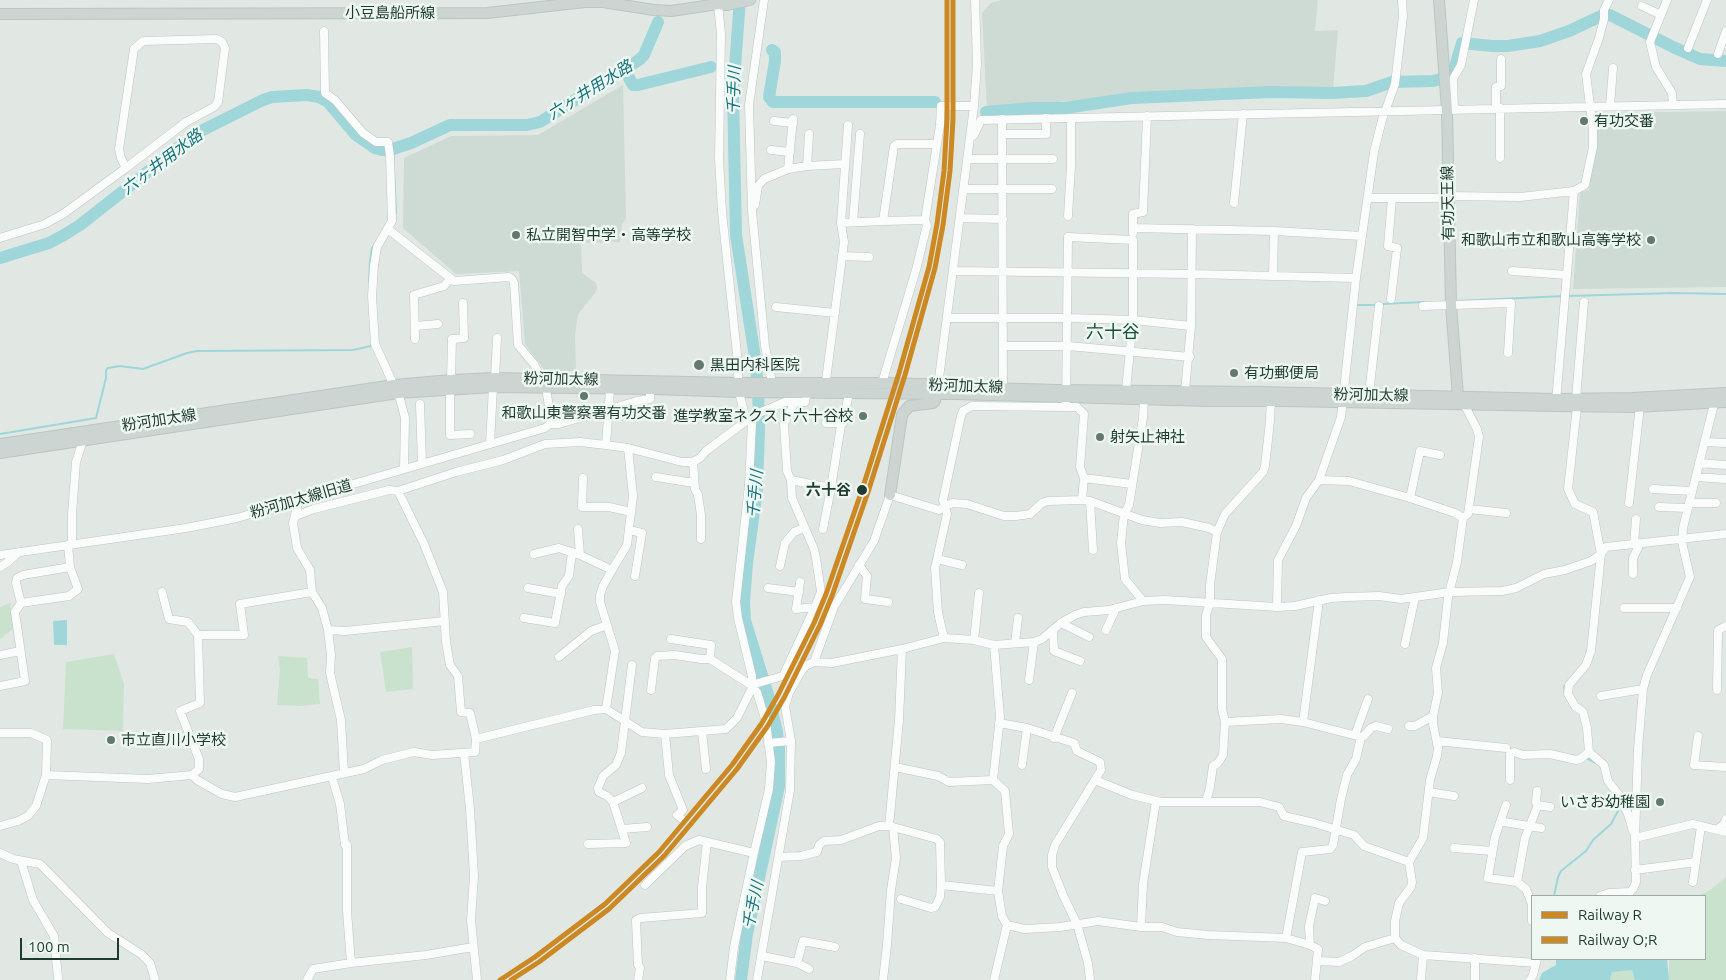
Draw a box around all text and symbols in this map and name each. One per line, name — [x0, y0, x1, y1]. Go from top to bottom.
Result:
street label: 小豆島船所線 — [345, 4, 435, 22]
water label: 六ヶ井用水路 — [544, 56, 636, 124]
water label: 千手川 — [724, 66, 744, 114]
place label: 有功交番 — [1594, 112, 1654, 130]
marker: 有功交番 — [1578, 115, 1590, 127]
water label: 六ヶ井用水路 — [118, 125, 206, 199]
street label: 有功天王線 — [1438, 165, 1458, 241]
place label: 私立開智中学・高等学校 — [526, 226, 691, 244]
marker: 私立開智中学・高等学校 — [510, 229, 522, 241]
place label: 和歌山市立和歌山高等学校 — [1461, 231, 1641, 249]
marker: 和歌山市立和歌山高等学校 — [1645, 234, 1657, 246]
district label: 六十谷 — [1086, 321, 1140, 343]
place label: 黒田内科医院 — [710, 356, 800, 374]
marker: 黒田内科医院 — [692, 358, 706, 372]
place label: 有功郵便局 — [1244, 364, 1319, 382]
marker: 有功郵便局 — [1228, 367, 1240, 379]
street label: 粉河加太線 — [523, 369, 599, 389]
street label: 粉河加太線 — [928, 376, 1004, 396]
street label: 粉河加太線 — [1333, 385, 1409, 405]
marker: 和歌山東警察署有功交番 — [578, 390, 590, 402]
place label: 和歌山東警察署有功交番 — [502, 404, 666, 422]
street label: 粉河加太線 — [121, 405, 197, 435]
place label: 進学教室ネクスト六十谷校 — [673, 407, 853, 425]
marker: 進学教室ネクスト六十谷校 — [857, 410, 869, 422]
place label: 射矢止神社 — [1110, 428, 1185, 446]
marker: 射矢止神社 — [1094, 431, 1106, 443]
water label: 千手川 — [743, 469, 767, 519]
street label: 粉河加太線旧道 — [248, 476, 354, 522]
place label: 六十谷 — [806, 481, 851, 499]
marker: 六十谷 — [855, 483, 869, 497]
place label: 市立直川小学校 — [121, 731, 226, 749]
marker: 市立直川小学校 — [105, 734, 117, 746]
place label: いさお幼稚園 — [1560, 793, 1650, 811]
marker: いさお幼稚園 — [1654, 796, 1666, 808]
water label: 千手川 — [739, 880, 767, 930]
legend — [1531, 895, 1706, 960]
text: Railway R — [1578, 906, 1642, 923]
scale bar — [22, 928, 121, 960]
text: Railway O;R — [1578, 931, 1657, 948]
text: 100 m — [28, 938, 70, 955]

